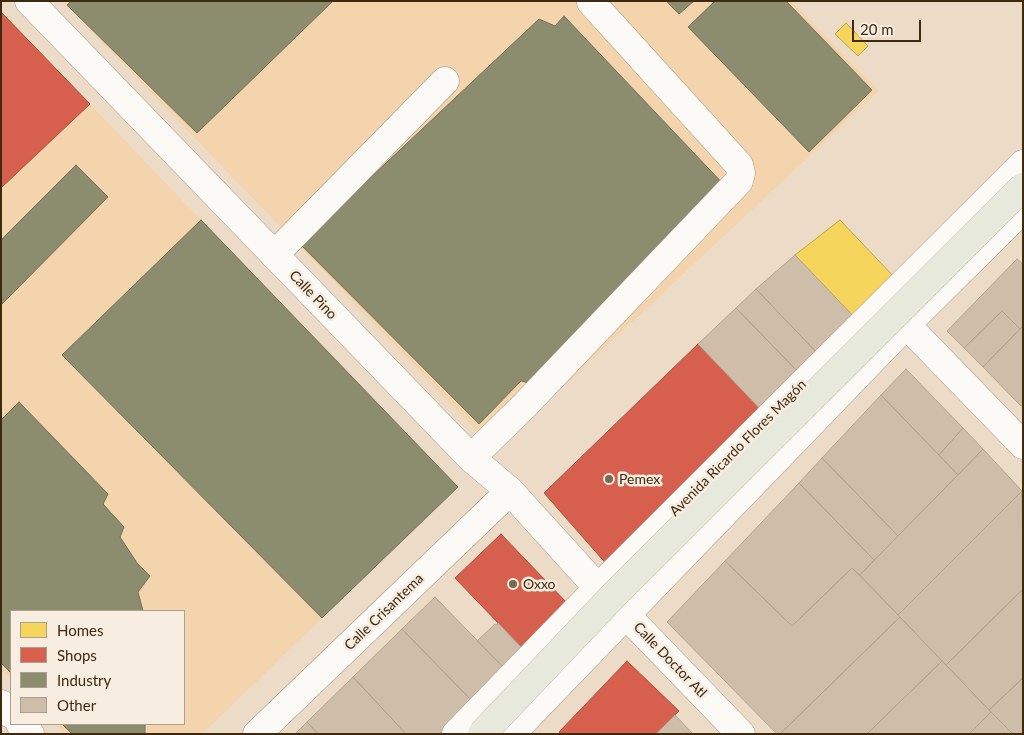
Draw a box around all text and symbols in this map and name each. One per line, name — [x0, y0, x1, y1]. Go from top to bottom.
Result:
scale bar — [854, 10, 923, 42]
text: 20 m — [860, 20, 894, 38]
street label: Calle Pino — [286, 267, 340, 323]
street label: Avenida Ricardo Flores Magón — [666, 376, 810, 520]
place label: Pemex — [619, 471, 660, 487]
marker: Pemex — [603, 473, 615, 485]
street label: Calle Crisantema — [341, 570, 427, 654]
place label: Oxxo — [523, 576, 556, 592]
marker: Oxxo — [507, 578, 519, 590]
legend — [10, 610, 185, 725]
street label: Calle Doctor Atl — [630, 619, 710, 701]
text: Homes — [57, 621, 103, 639]
text: Shops — [57, 646, 97, 664]
text: Industry — [57, 671, 111, 689]
text: Other — [57, 696, 96, 714]

